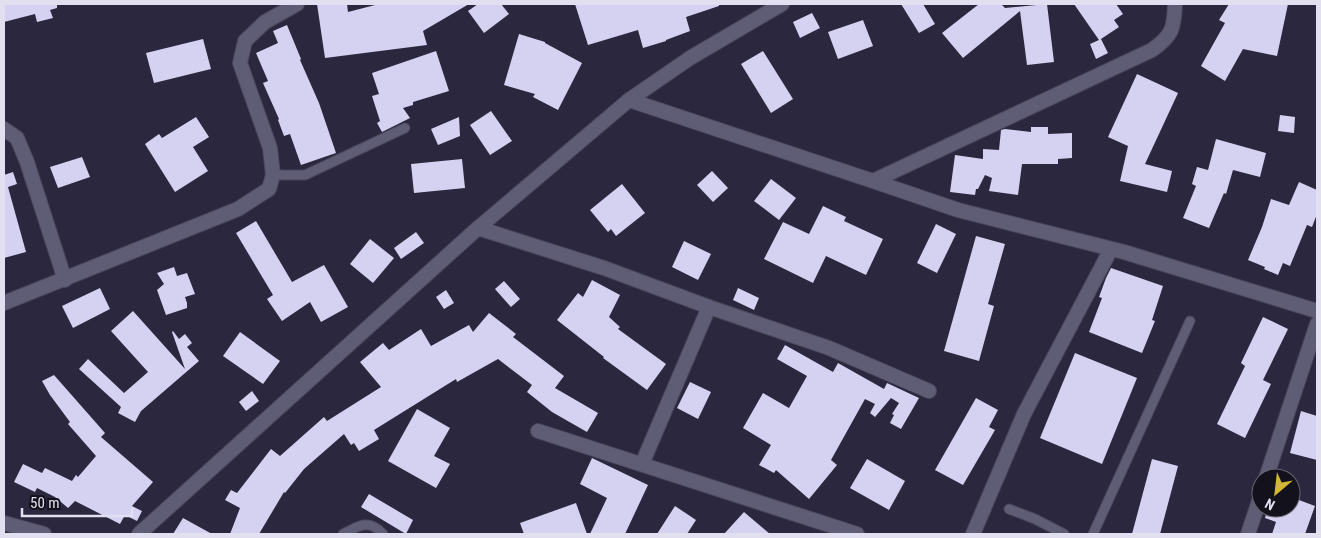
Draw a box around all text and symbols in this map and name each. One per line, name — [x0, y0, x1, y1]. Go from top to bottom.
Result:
north arrow — [1251, 468, 1301, 518]
scale bar — [22, 486, 132, 518]
text: 50 m — [30, 494, 60, 512]
text: N — [1262, 495, 1277, 514]

